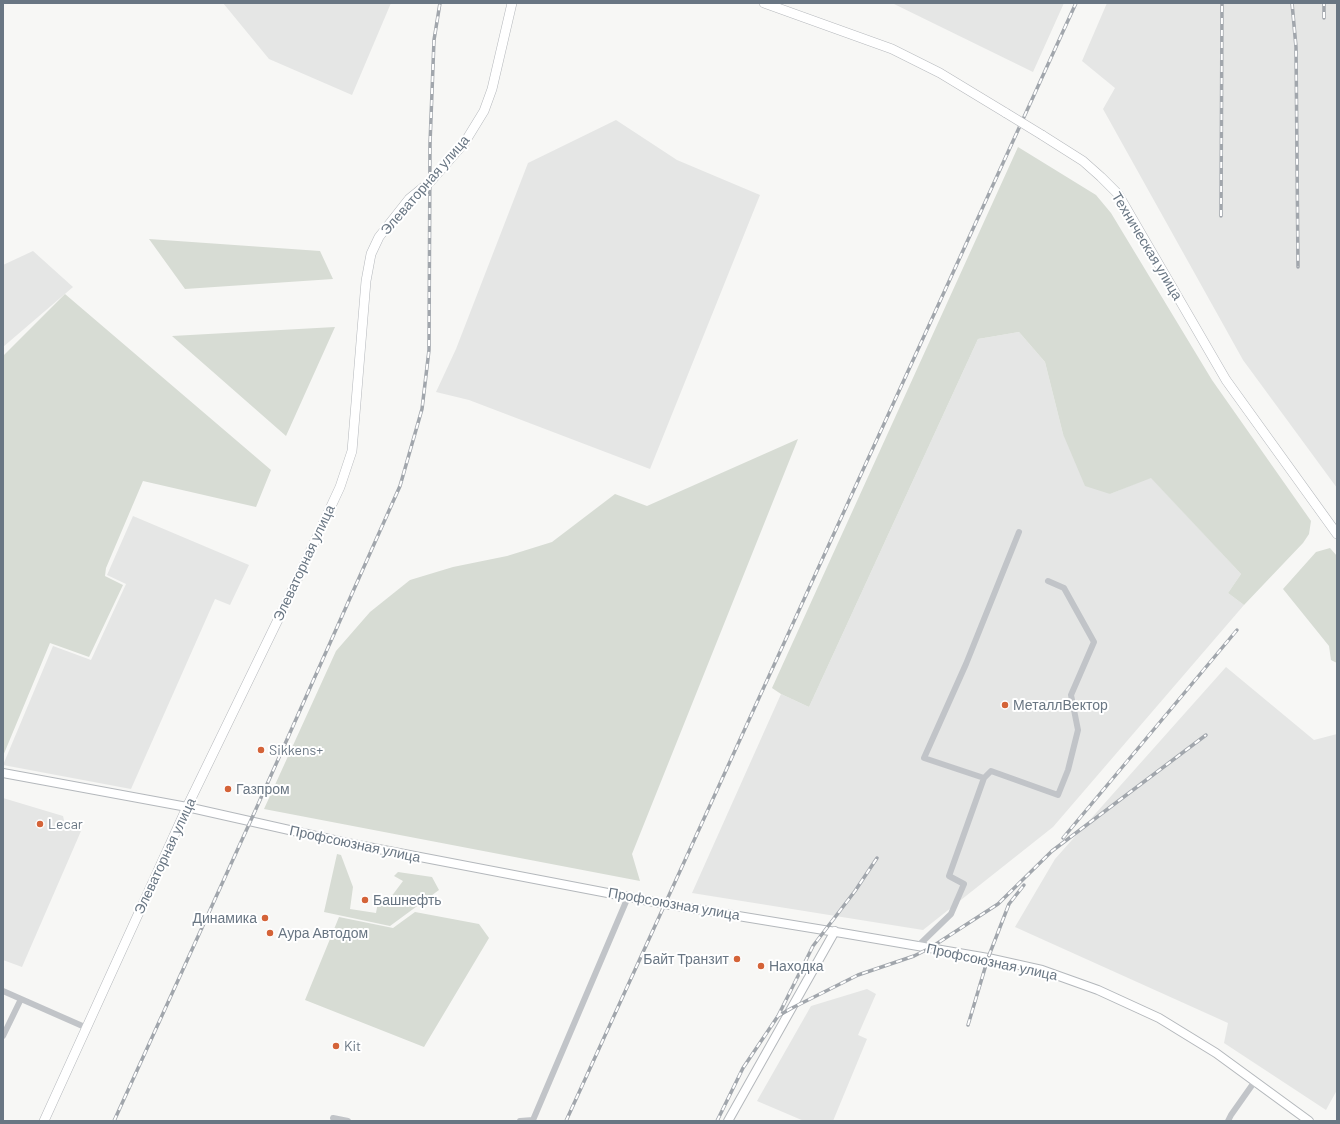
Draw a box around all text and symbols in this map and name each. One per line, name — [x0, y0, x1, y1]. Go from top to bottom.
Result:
street label: Элеваторная улица — [377, 132, 473, 238]
street label: Техническая улица — [1108, 189, 1186, 303]
street label: Элеваторная улица — [270, 502, 338, 624]
place label: МеталлВектор — [1013, 697, 1108, 713]
marker: МеталлВектор — [1000, 700, 1010, 710]
place label: Sikkens+ — [269, 742, 323, 758]
marker: Sikkens+ — [256, 745, 266, 755]
place label: Газпром — [236, 781, 290, 797]
marker: Газпром — [223, 784, 233, 794]
street label: Элеваторная улица — [131, 795, 199, 917]
place label: Lecar — [48, 816, 83, 832]
marker: Lecar — [35, 819, 45, 829]
street label: Профсоюзная улица — [288, 822, 422, 866]
street label: Профсоюзная улица — [607, 884, 741, 924]
place label: Башнефть — [373, 892, 442, 908]
marker: Башнефть — [360, 895, 370, 905]
place label: Динамика — [193, 910, 257, 926]
marker: Динамика — [260, 913, 270, 923]
place label: Аура Автодом — [278, 925, 368, 941]
marker: Аура Автодом — [265, 928, 275, 938]
street label: Профсоюзная улица — [925, 940, 1059, 984]
place label: Байт Транзит — [643, 951, 729, 967]
marker: Байт Транзит — [732, 954, 742, 964]
place label: Находка — [769, 958, 824, 974]
marker: Находка — [756, 961, 766, 971]
place label: Kit — [344, 1038, 361, 1054]
marker: Kit — [331, 1041, 341, 1051]

